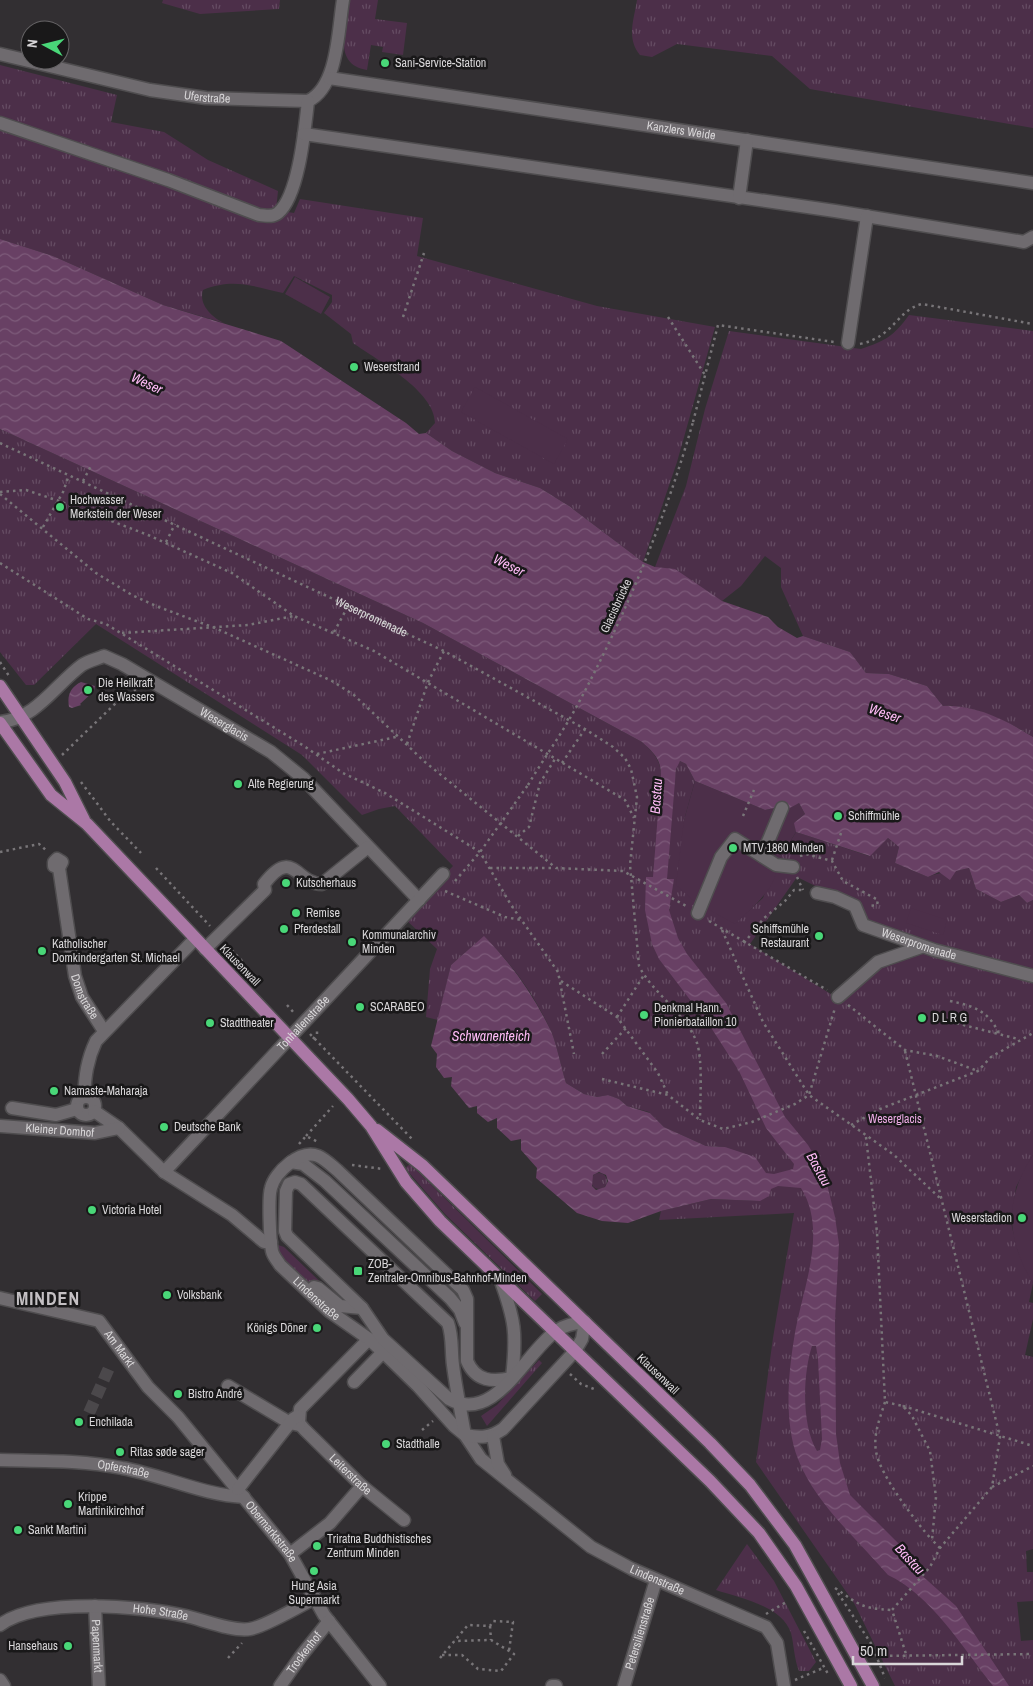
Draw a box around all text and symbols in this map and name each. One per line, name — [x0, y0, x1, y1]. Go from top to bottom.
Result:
north arrow — [20, 20, 70, 70]
text: N — [23, 38, 42, 49]
place label: Sani-Service-Station — [395, 55, 486, 71]
marker: Sani-Service-Station — [379, 57, 391, 69]
street label: Uferstraße — [183, 87, 231, 107]
street label: Kanzlers Weide — [646, 117, 717, 144]
place label: Weserstrand — [364, 359, 420, 375]
marker: Weserstrand — [348, 361, 360, 373]
water label: Weser — [128, 368, 167, 399]
place label: Hochwasser Merkstein der Weser — [70, 492, 162, 522]
marker: Hochwasser Merkstein der Weser — [54, 501, 66, 513]
water label: Weser — [490, 550, 529, 581]
street label: Glacisbrücke — [597, 577, 635, 635]
street label: Weserpromenade — [332, 593, 410, 641]
place label: Die Heilkraft des Wassers — [98, 675, 155, 705]
marker: Die Heilkraft des Wassers — [82, 684, 94, 696]
water label: Weser — [867, 699, 905, 727]
street label: Weserglacis — [197, 704, 252, 745]
place label: Alte Regierung — [247, 776, 314, 792]
water label: Bastau — [646, 777, 666, 814]
marker: Alte Regierung — [232, 778, 244, 790]
place label: Schiffmühle — [848, 808, 900, 824]
marker: Schiffmühle — [832, 810, 844, 822]
place label: MTV 1860 Minden — [743, 840, 824, 856]
marker: MTV 1860 Minden — [727, 842, 739, 854]
place label: Kutscherhaus — [296, 875, 356, 891]
marker: Kutscherhaus — [280, 877, 292, 889]
place label: Remise — [306, 905, 340, 921]
marker: Remise — [290, 907, 302, 919]
place label: Pferdestall — [294, 921, 341, 937]
place label: Schiffsmühle Restaurant — [752, 921, 809, 951]
marker: Pferdestall — [278, 923, 290, 935]
street label: Weserpromenade — [879, 924, 958, 964]
place label: Kommunalarchiv Minden — [362, 927, 436, 957]
marker: Schiffsmühle Restaurant — [813, 930, 825, 942]
place label: Katholischer Domkindergarten St. Michael — [52, 936, 180, 966]
marker: Kommunalarchiv Minden — [346, 936, 358, 948]
street label: Klausenwall — [216, 941, 264, 989]
marker: Katholischer Domkindergarten St. Michael — [36, 945, 48, 957]
street label: Domstraße — [67, 972, 102, 1022]
street label: Tonhallenstraße — [274, 992, 333, 1054]
place label: SCARABEO — [370, 999, 425, 1015]
place label: Denkmal Hann. Pionierbataillon 10 — [654, 1000, 737, 1030]
marker: SCARABEO — [354, 1001, 366, 1013]
marker: Denkmal Hann. Pionierbataillon 10 — [638, 1009, 650, 1021]
place label: D L R G — [932, 1010, 967, 1026]
marker: D L R G — [916, 1012, 928, 1024]
place label: Stadttheater — [220, 1015, 274, 1031]
marker: Stadttheater — [204, 1017, 216, 1029]
water label: Schwanenteich — [452, 1027, 530, 1045]
place label: Namaste-Maharaja — [64, 1083, 148, 1099]
marker: Namaste-Maharaja — [48, 1085, 60, 1097]
park label: Weserglacis — [868, 1111, 922, 1127]
place label: Deutsche Bank — [174, 1119, 241, 1135]
street label: Kleiner Domhof — [25, 1120, 95, 1141]
marker: Deutsche Bank — [158, 1121, 170, 1133]
water label: Bastau — [802, 1149, 836, 1190]
place label: Victoria Hotel — [102, 1202, 161, 1218]
marker: Victoria Hotel — [86, 1204, 98, 1216]
place label: Weserstadion — [951, 1210, 1012, 1226]
marker: Weserstadion — [1016, 1212, 1028, 1224]
place label: ZOB- Zentraler-Omnibus-Bahnhof-Minden — [368, 1256, 527, 1286]
marker: ZOB- Zentraler-Omnibus-Bahnhof-Minden — [352, 1265, 364, 1277]
street label: Lindenstraße — [290, 1273, 343, 1324]
district label: MINDEN — [16, 1286, 80, 1311]
place label: Volksbank — [177, 1287, 222, 1303]
marker: Volksbank — [161, 1289, 173, 1301]
place label: Königs Döner — [247, 1320, 308, 1336]
marker: Königs Döner — [311, 1322, 323, 1334]
street label: Am Markt — [100, 1326, 139, 1370]
street label: Klausenwall — [634, 1350, 682, 1398]
place label: Bistro André — [188, 1386, 242, 1402]
marker: Bistro André — [172, 1388, 184, 1400]
place label: Enchilada — [89, 1414, 133, 1430]
marker: Enchilada — [73, 1416, 85, 1428]
place label: Stadthalle — [396, 1436, 440, 1452]
marker: Stadthalle — [380, 1438, 392, 1450]
place label: Ritas søde sager — [130, 1444, 205, 1460]
marker: Ritas søde sager — [114, 1446, 126, 1458]
street label: Leiterstraße — [326, 1450, 375, 1499]
street label: Opferstraße — [97, 1456, 151, 1482]
place label: Krippe Martinikirchhof — [78, 1489, 144, 1519]
street label: Obermarktstraße — [242, 1497, 301, 1565]
marker: Krippe Martinikirchhof — [62, 1498, 74, 1510]
place label: Sankt Martini — [28, 1522, 87, 1538]
marker: Sankt Martini — [12, 1524, 24, 1536]
place label: Triratna Buddhistisches Zentrum Minden — [327, 1531, 431, 1561]
marker: Triratna Buddhistisches Zentrum Minden — [311, 1540, 323, 1552]
water label: Bastau — [891, 1540, 929, 1579]
street label: Lindenstraße — [627, 1561, 687, 1599]
marker: Hung Asia Supermarkt — [308, 1565, 320, 1577]
place label: Hung Asia Supermarkt — [289, 1578, 340, 1608]
street label: Petersilienstraße — [621, 1595, 658, 1672]
street label: Hohe Straße — [132, 1600, 190, 1624]
street label: Papenmarkt — [88, 1619, 106, 1673]
street label: Trockenhof — [283, 1628, 325, 1677]
scale bar — [853, 1634, 962, 1666]
place label: Hansehaus — [8, 1638, 58, 1654]
marker: Hansehaus — [62, 1640, 74, 1652]
text: 50 m — [860, 1640, 887, 1661]

